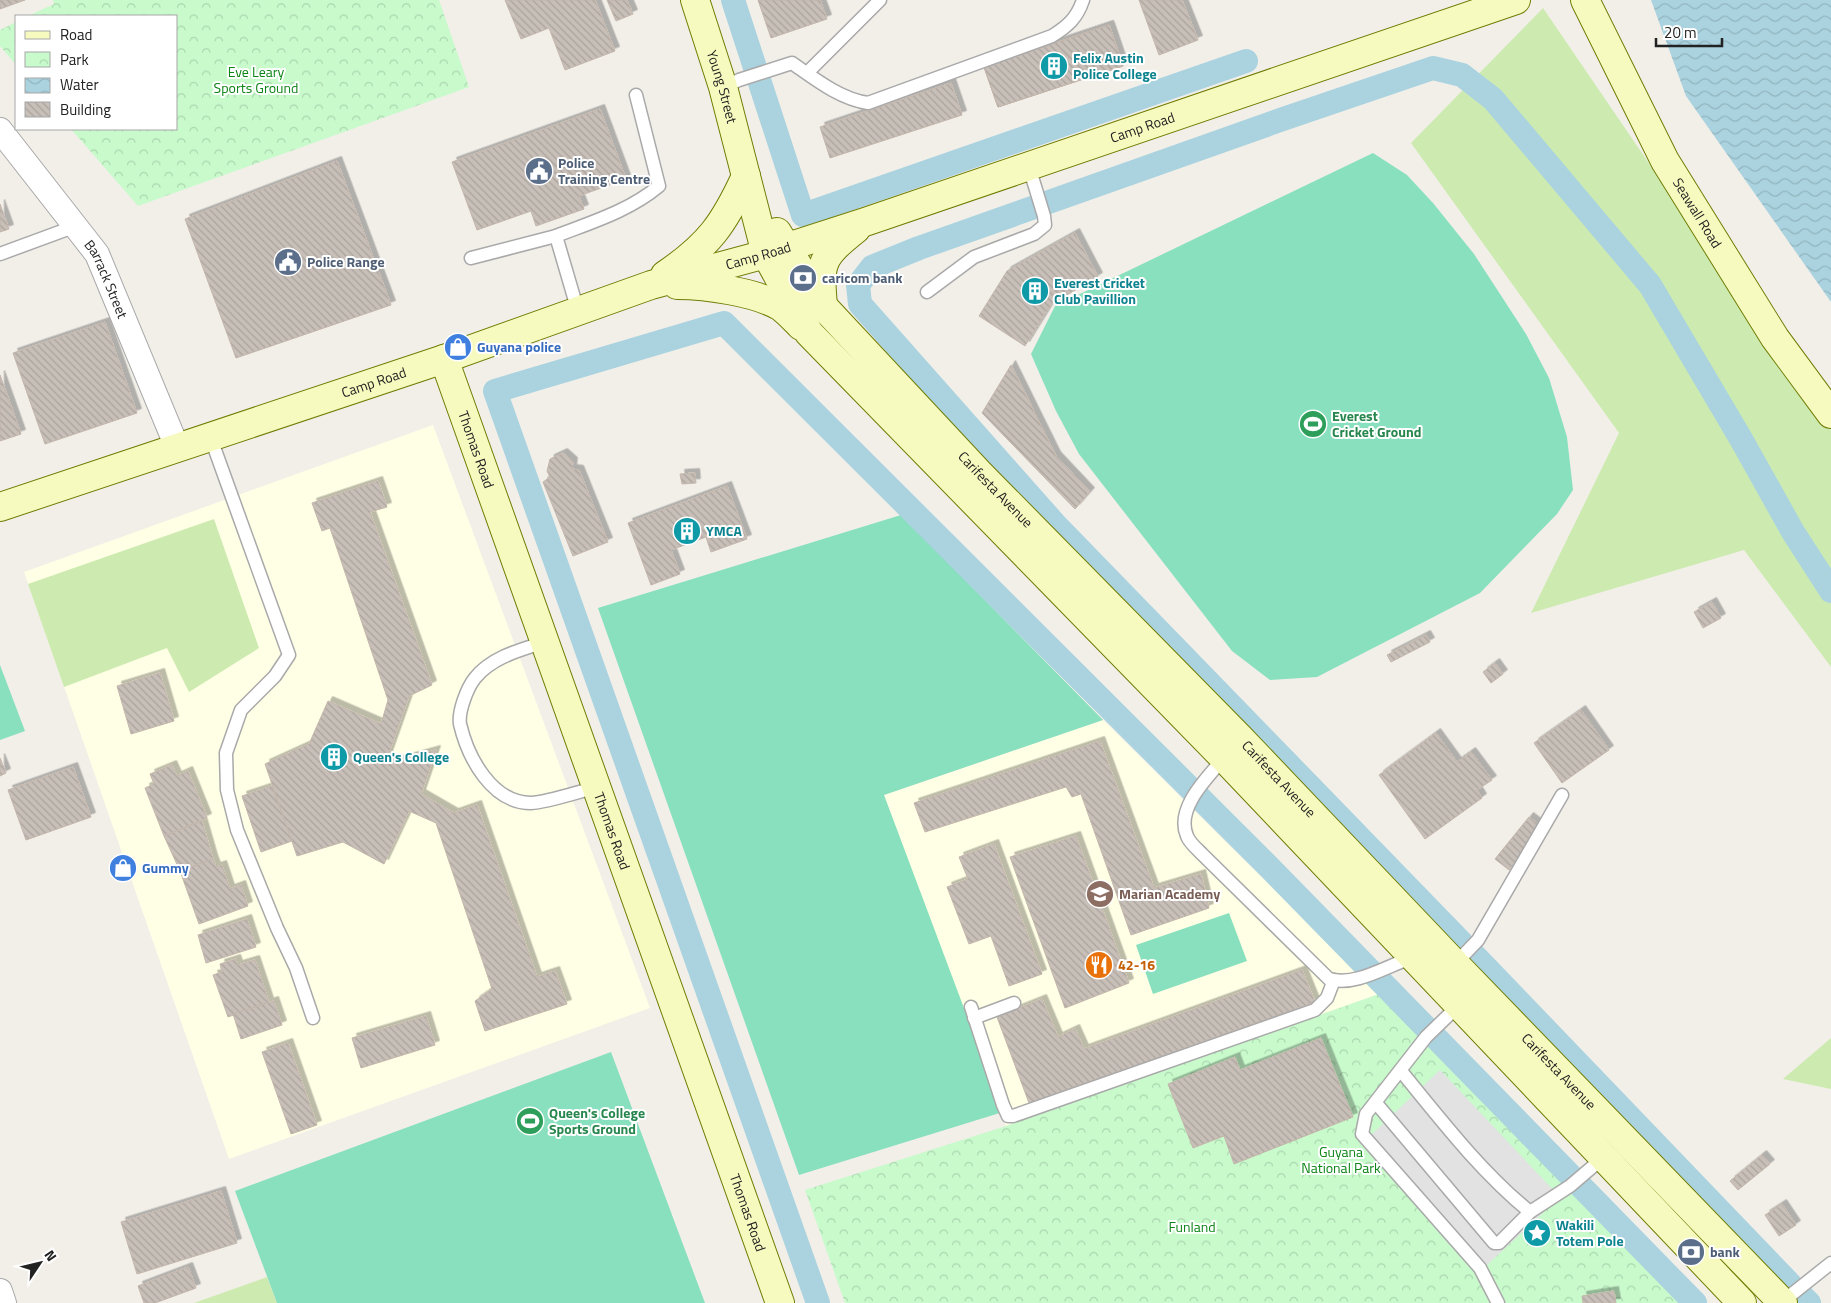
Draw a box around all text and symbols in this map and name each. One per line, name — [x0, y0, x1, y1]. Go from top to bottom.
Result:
legend — [15, 15, 178, 130]
scale bar — [1656, 15, 1722, 47]
text: 20 m — [1664, 21, 1697, 44]
text: Road — [60, 23, 92, 46]
street label: Young Street — [702, 47, 743, 126]
place label: Felix Austin Police College — [1073, 47, 1157, 84]
text: Park — [60, 48, 89, 71]
building icon: Felix Austin Police College — [1039, 51, 1069, 81]
park label: Eve Leary Sports Ground — [214, 61, 298, 98]
text: Water — [60, 73, 99, 96]
text: Building — [60, 98, 111, 121]
street label: Camp Road — [1107, 106, 1177, 148]
place label: Police Training Centre — [558, 152, 650, 189]
public building icon: Police Training Centre — [524, 156, 554, 186]
street label: Seawall Road — [1668, 174, 1728, 252]
street label: Barrack Street — [79, 235, 134, 321]
street label: Camp Road — [723, 236, 793, 274]
public building icon: Police Range — [273, 247, 303, 277]
place label: Police Range — [307, 251, 385, 272]
bank icon: caricom bank — [788, 263, 818, 293]
place label: caricom bank — [822, 267, 903, 288]
place label: Everest Cricket Club Pavillion — [1054, 272, 1145, 309]
building icon: Everest Cricket Club Pavillion — [1020, 276, 1050, 306]
shop icon: Guyana police — [443, 332, 473, 362]
place label: Guyana police — [477, 336, 561, 357]
street label: Camp Road — [338, 361, 409, 403]
place label: Everest Cricket Ground — [1332, 405, 1421, 442]
street label: Thomas Road — [453, 408, 500, 491]
sports icon: Everest Cricket Ground — [1298, 409, 1328, 439]
street label: Carifesta Avenue — [954, 446, 1038, 532]
building icon: YMCA — [672, 516, 702, 546]
place label: YMCA — [706, 520, 742, 541]
street label: Carifesta Avenue — [1237, 735, 1321, 822]
building icon: Queen's College — [319, 742, 349, 772]
place label: Queen's College — [353, 746, 449, 767]
street label: Thomas Road — [589, 789, 636, 872]
shop icon: Gummy — [108, 853, 138, 883]
place label: Gummy — [142, 857, 189, 878]
school or university icon: Marian Academy — [1085, 879, 1115, 909]
place label: Marian Academy — [1119, 883, 1220, 904]
restaurant icon: 42-16 — [1084, 950, 1114, 980]
place label: 42-16 — [1118, 954, 1155, 975]
street label: Carifesta Avenue — [1517, 1028, 1601, 1114]
place label: Queen's College Sports Ground — [549, 1102, 645, 1139]
sports icon: Queen's College Sports Ground — [515, 1106, 545, 1136]
park label: Guyana National Park — [1301, 1141, 1381, 1178]
street label: Thomas Road — [725, 1171, 772, 1254]
place label: Wakili Totem Pole — [1556, 1214, 1624, 1251]
park label: Funland — [1168, 1216, 1216, 1237]
place icon: Wakili Totem Pole — [1522, 1218, 1552, 1248]
bank icon: bank — [1676, 1237, 1706, 1267]
north arrow — [15, 1238, 65, 1288]
place label: bank — [1710, 1241, 1741, 1262]
text: N — [40, 1245, 62, 1265]

